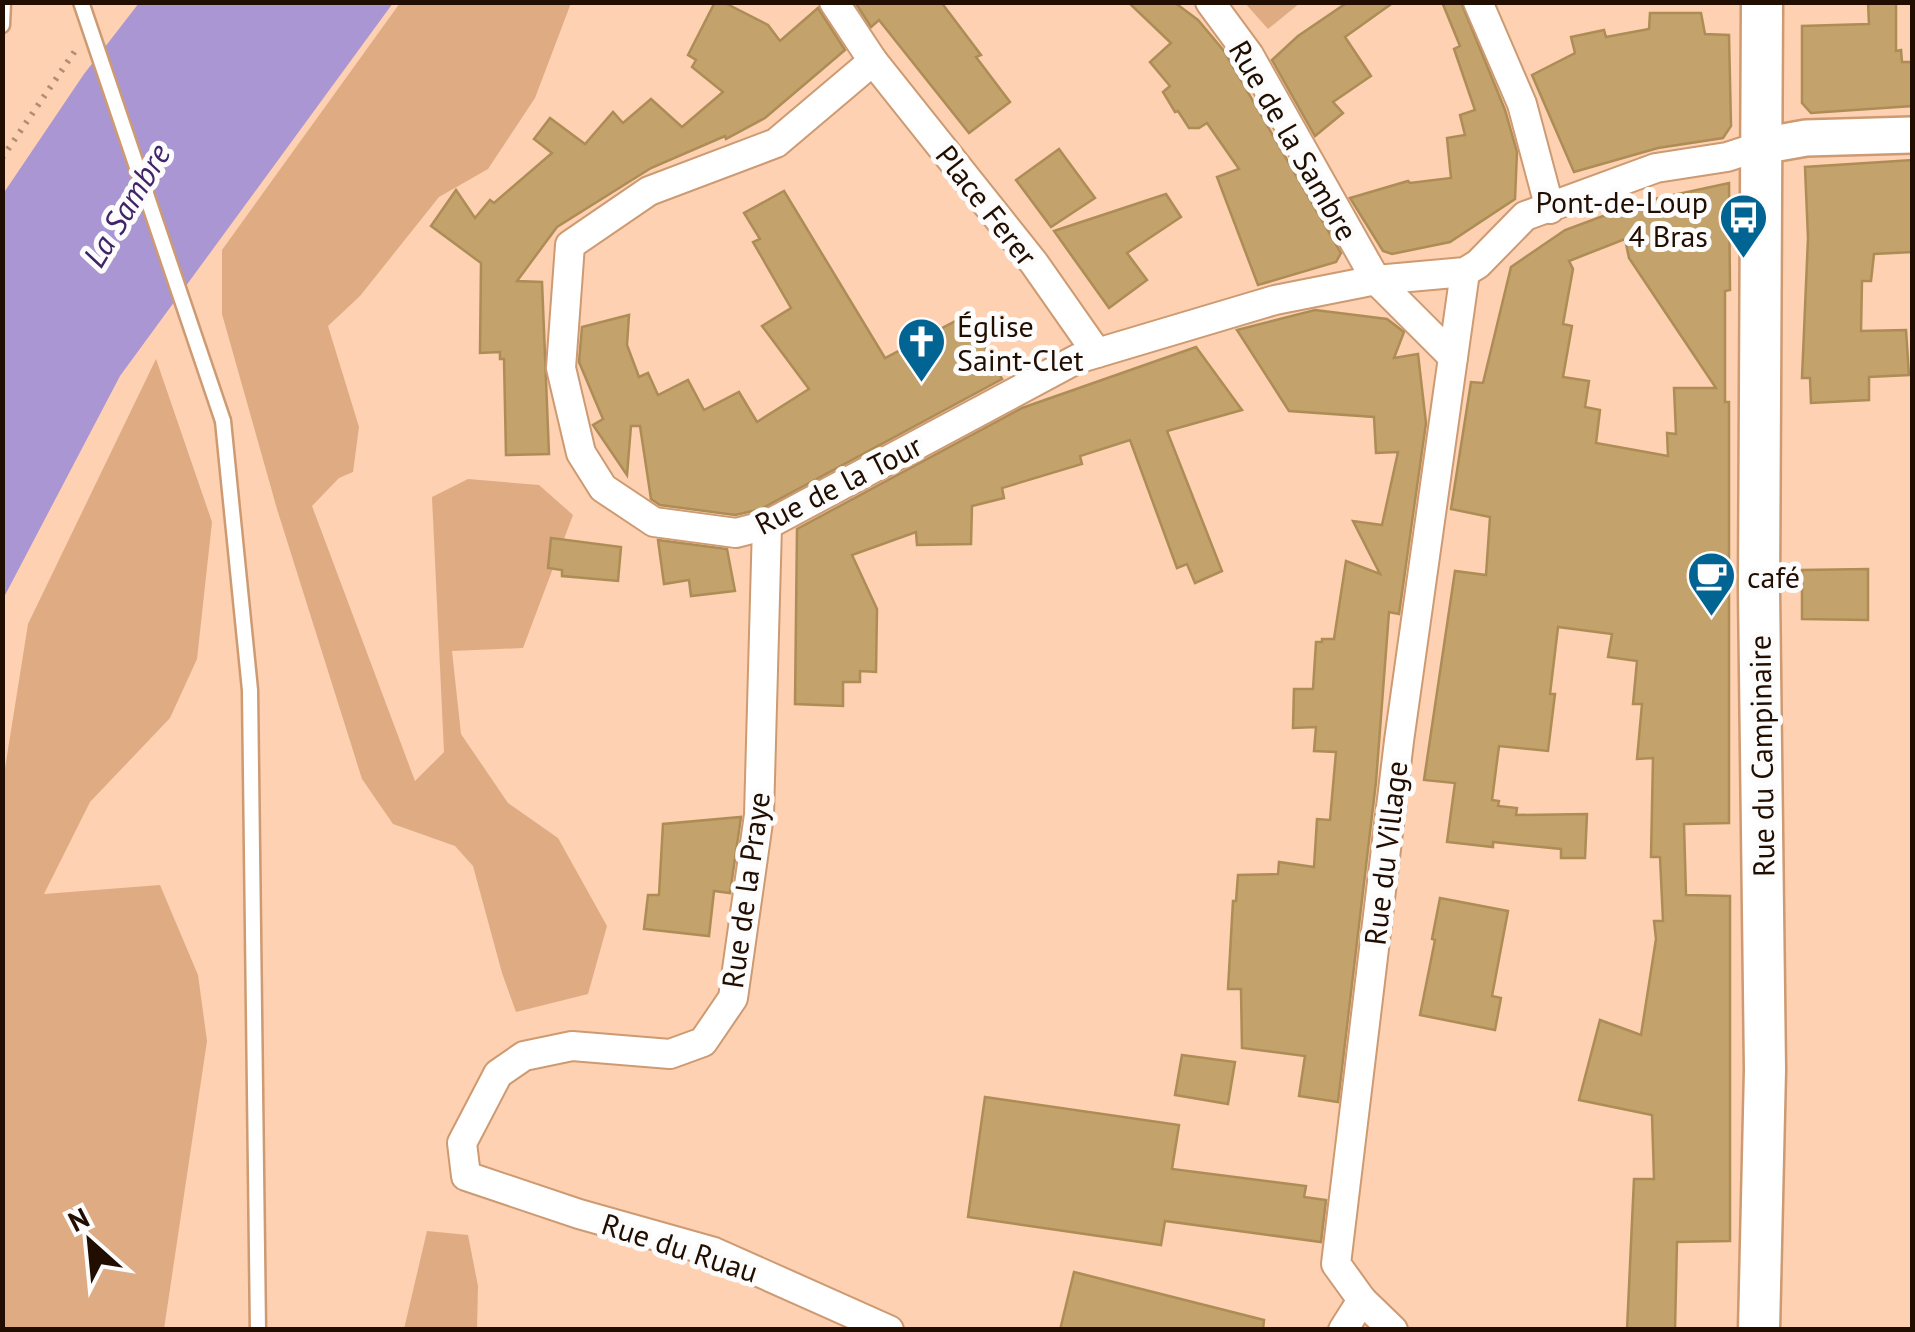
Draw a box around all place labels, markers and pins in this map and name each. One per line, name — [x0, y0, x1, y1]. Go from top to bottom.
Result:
place label: Pont-de-Loup 4 Bras — [1535, 182, 1708, 255]
bus stop icon: Pont-de-Loup 4 Bras — [1717, 192, 1769, 260]
place label: Église Saint-Clet — [957, 306, 1084, 379]
church icon: Église Saint-Clet — [896, 316, 948, 384]
cafe icon: café — [1686, 550, 1738, 618]
place label: café — [1747, 557, 1800, 596]

